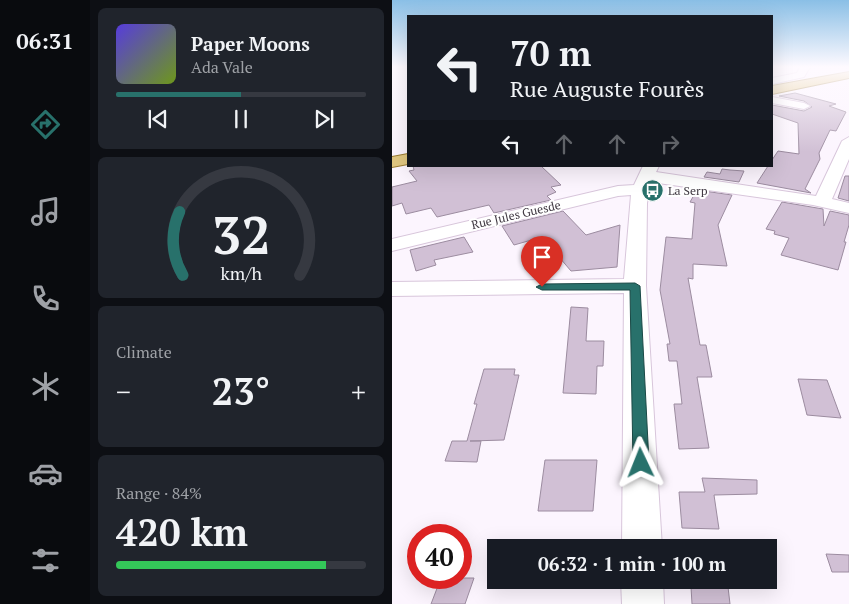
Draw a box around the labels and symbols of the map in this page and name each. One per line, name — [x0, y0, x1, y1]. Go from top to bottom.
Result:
bus stop icon: La Serp — [640, 179, 664, 203]
place label: La Serp — [668, 183, 708, 198]
street label: Rue Jules Guesde — [470, 197, 562, 232]
pin — [521, 236, 563, 287]
position arrow — [614, 436, 666, 488]
speed limit sign: 40 — [407, 524, 472, 589]

